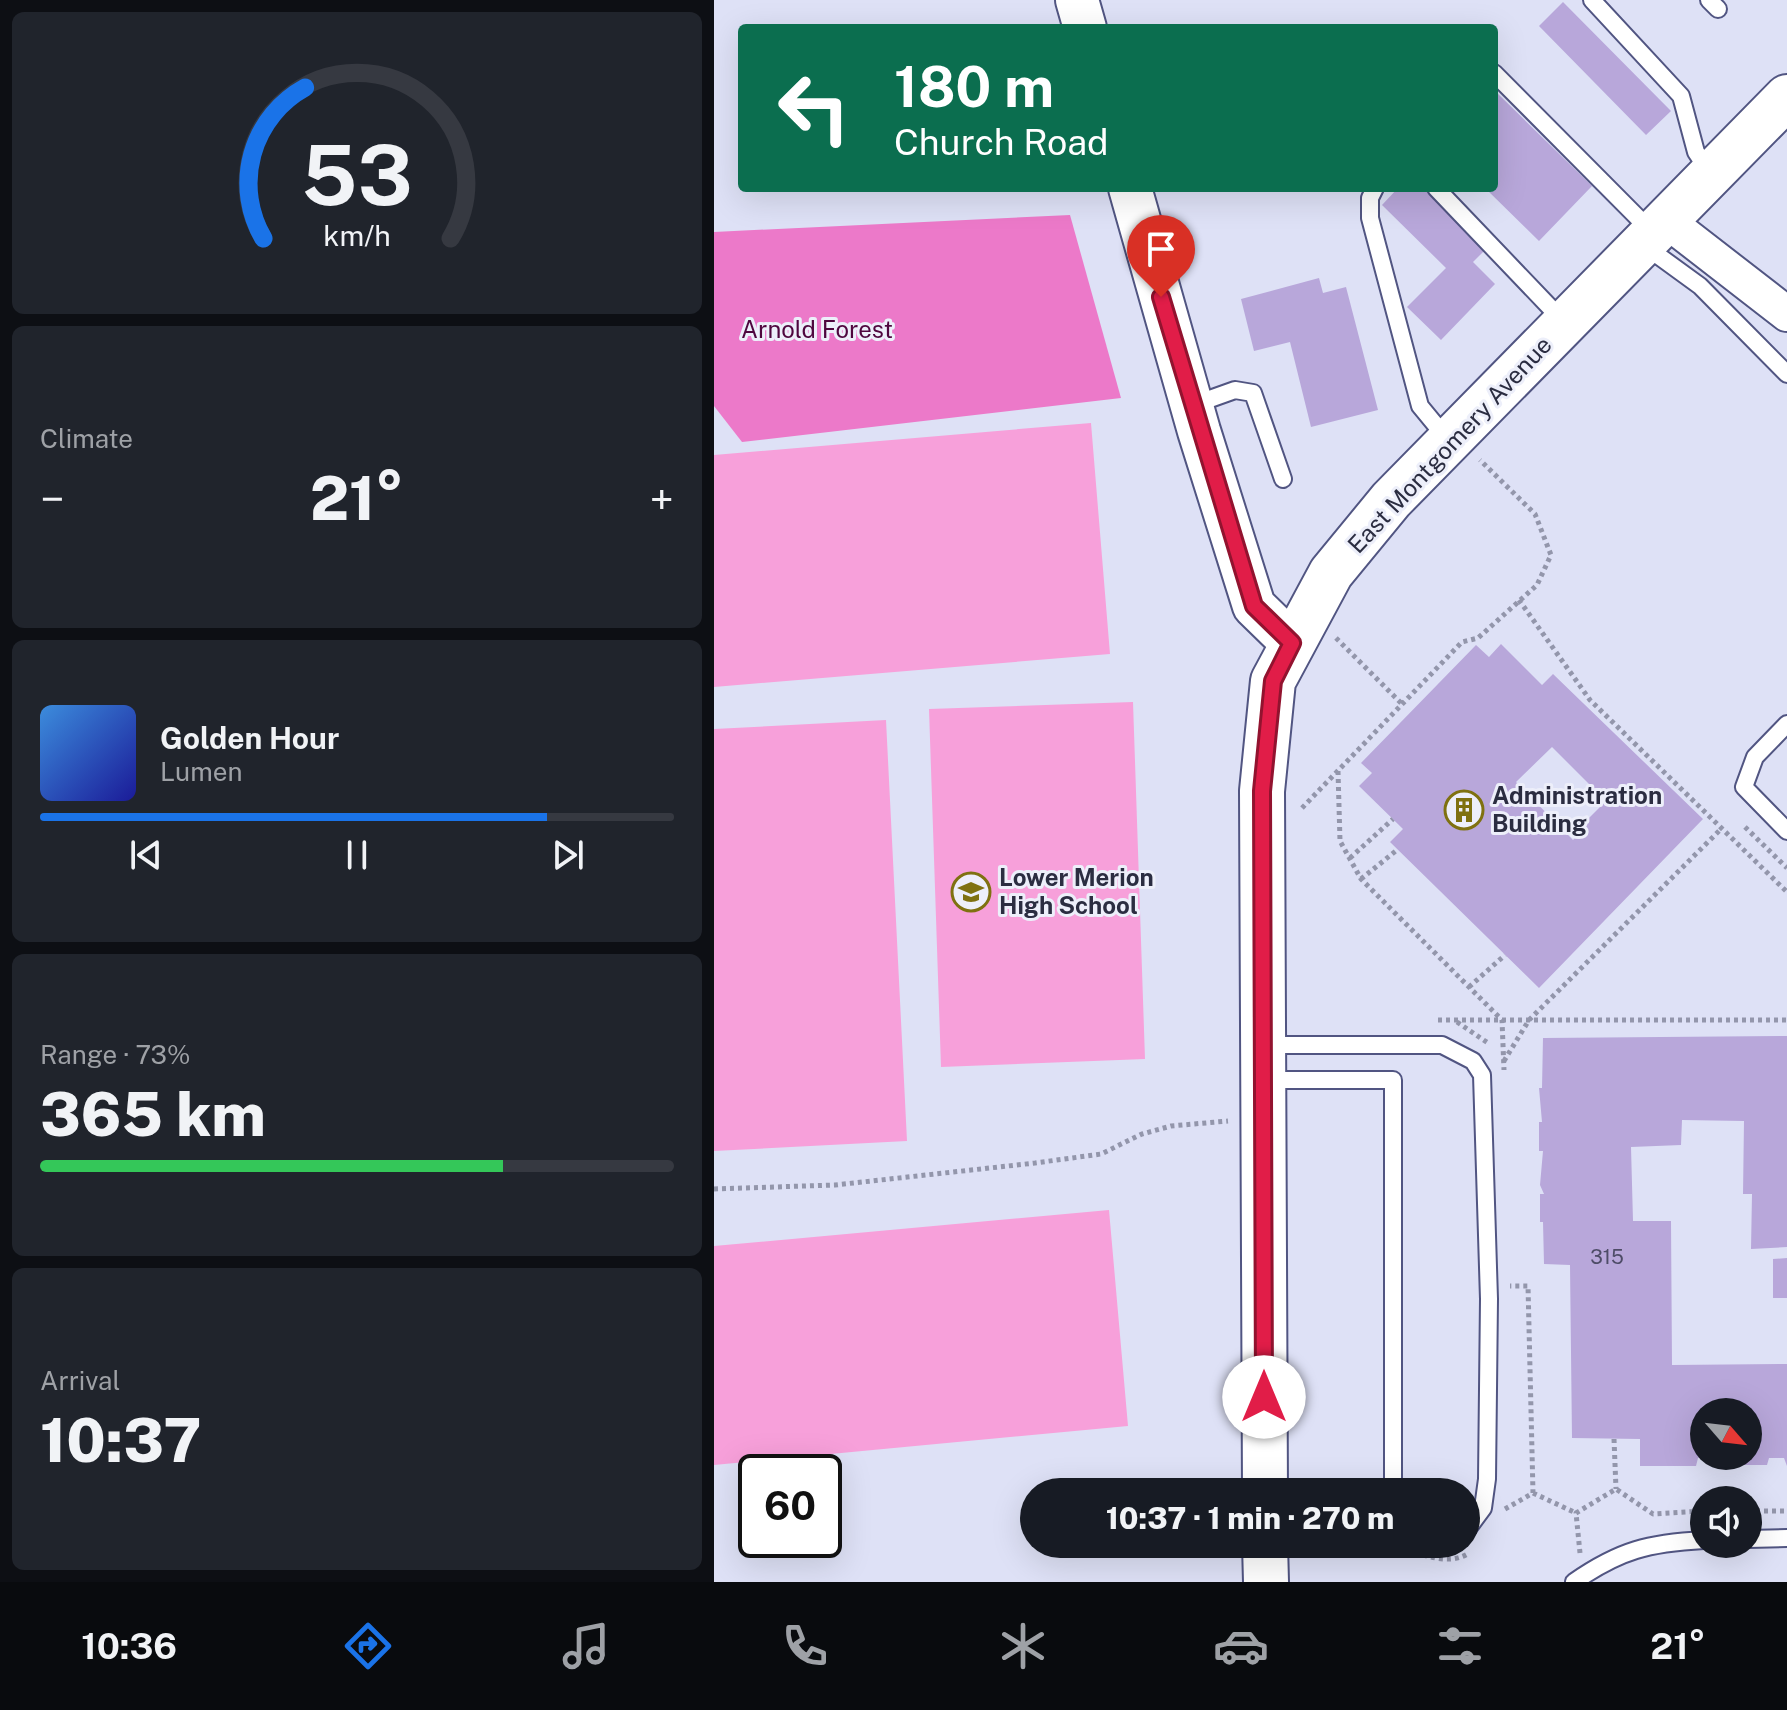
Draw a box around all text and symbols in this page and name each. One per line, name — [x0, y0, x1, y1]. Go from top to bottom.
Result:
text: 180 m — [894, 54, 1054, 120]
icon: left — [762, 56, 866, 160]
text: Church Road — [894, 121, 1109, 163]
text: 53 — [301, 126, 413, 224]
pin — [1127, 215, 1195, 297]
text: km/h — [323, 219, 391, 252]
icon: arrive — [1139, 227, 1183, 271]
park label: Arnold Forest — [741, 315, 893, 343]
street label: East Montgomery Avenue — [1342, 330, 1557, 558]
text: Climate — [40, 423, 133, 454]
text: 21° — [310, 463, 404, 534]
text: − — [40, 473, 64, 525]
text: + — [650, 473, 674, 525]
text: Golden Hour — [160, 720, 339, 756]
text: Lumen — [160, 756, 243, 787]
place label: Administration Building — [1492, 781, 1662, 837]
building icon: Administration Building — [1443, 789, 1485, 831]
icon: previous — [124, 833, 168, 877]
icon: pause — [335, 833, 379, 877]
icon: next — [546, 833, 590, 877]
place label: Lower Merion High School — [999, 863, 1154, 919]
school or university icon: Lower Merion High School — [950, 871, 992, 913]
text: Range · 73% — [40, 1039, 190, 1070]
text: 365 km — [40, 1079, 266, 1150]
house number: 315 — [1590, 1245, 1624, 1269]
position arrow — [1222, 1355, 1306, 1439]
text: Arrival — [40, 1365, 120, 1396]
north arrow — [1690, 1398, 1762, 1470]
map controls — [1690, 1398, 1762, 1558]
text: 10:37 — [40, 1405, 201, 1476]
speed limit sign: 60 — [738, 1454, 842, 1558]
button: sound — [1690, 1486, 1762, 1558]
text: 10:37 · 1 min · 270 m — [1106, 1500, 1394, 1536]
icon: directions — [340, 1618, 396, 1674]
icon: music — [558, 1618, 614, 1674]
icon: phone — [777, 1618, 833, 1674]
icon: climate — [995, 1618, 1051, 1674]
icon: car — [1213, 1618, 1269, 1674]
icon: filters — [1432, 1618, 1488, 1674]
text: 10:36 — [81, 1625, 177, 1667]
text: 21° — [1650, 1625, 1706, 1667]

